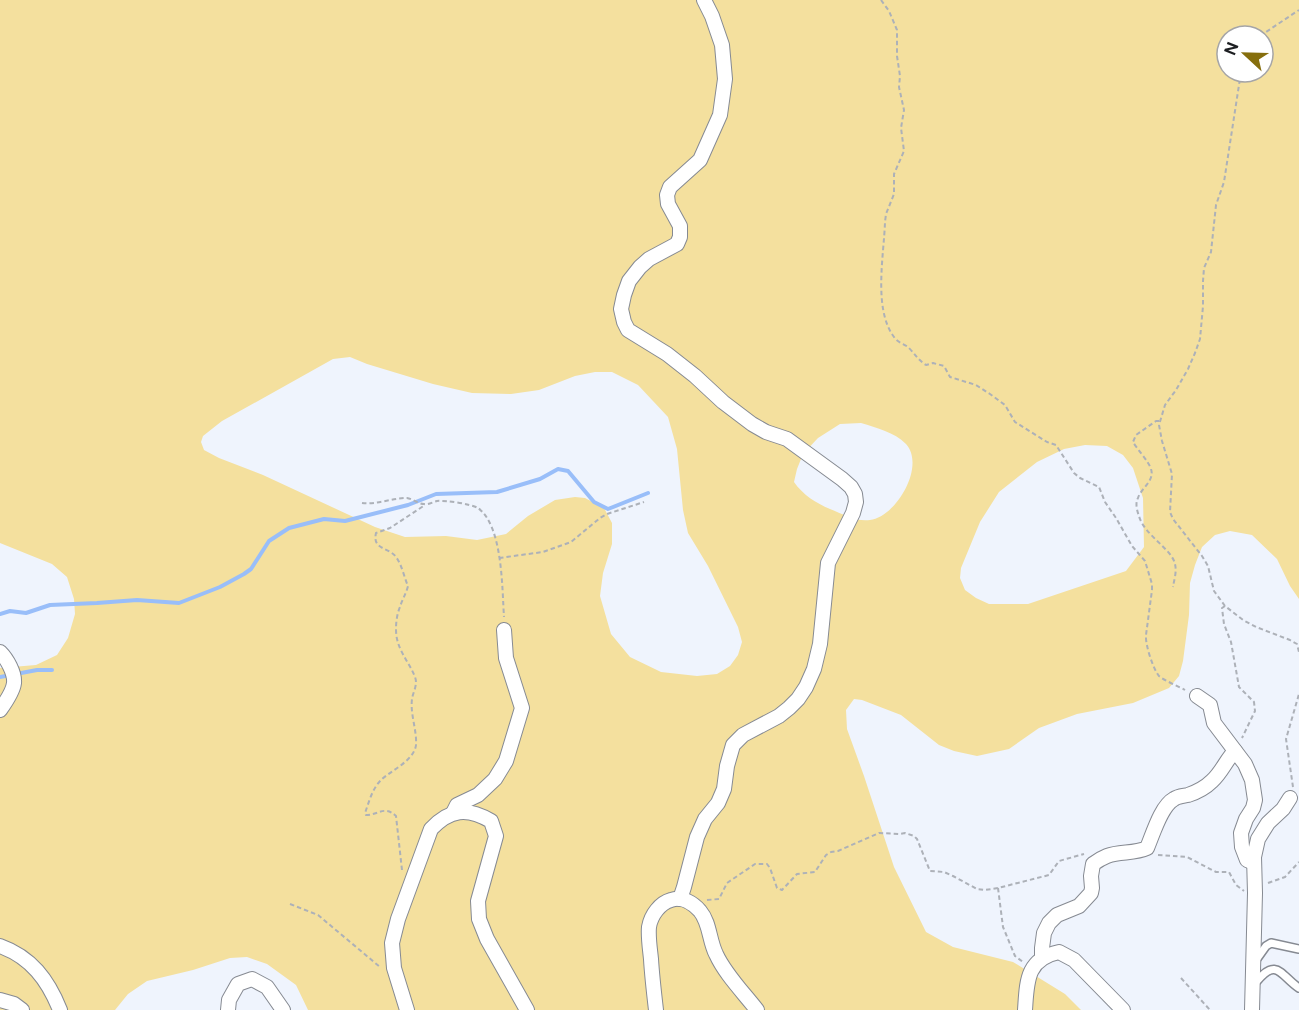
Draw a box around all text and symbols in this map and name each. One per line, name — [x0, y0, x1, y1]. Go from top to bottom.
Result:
north arrow — [1215, 24, 1275, 84]
text: N — [1220, 39, 1243, 58]

